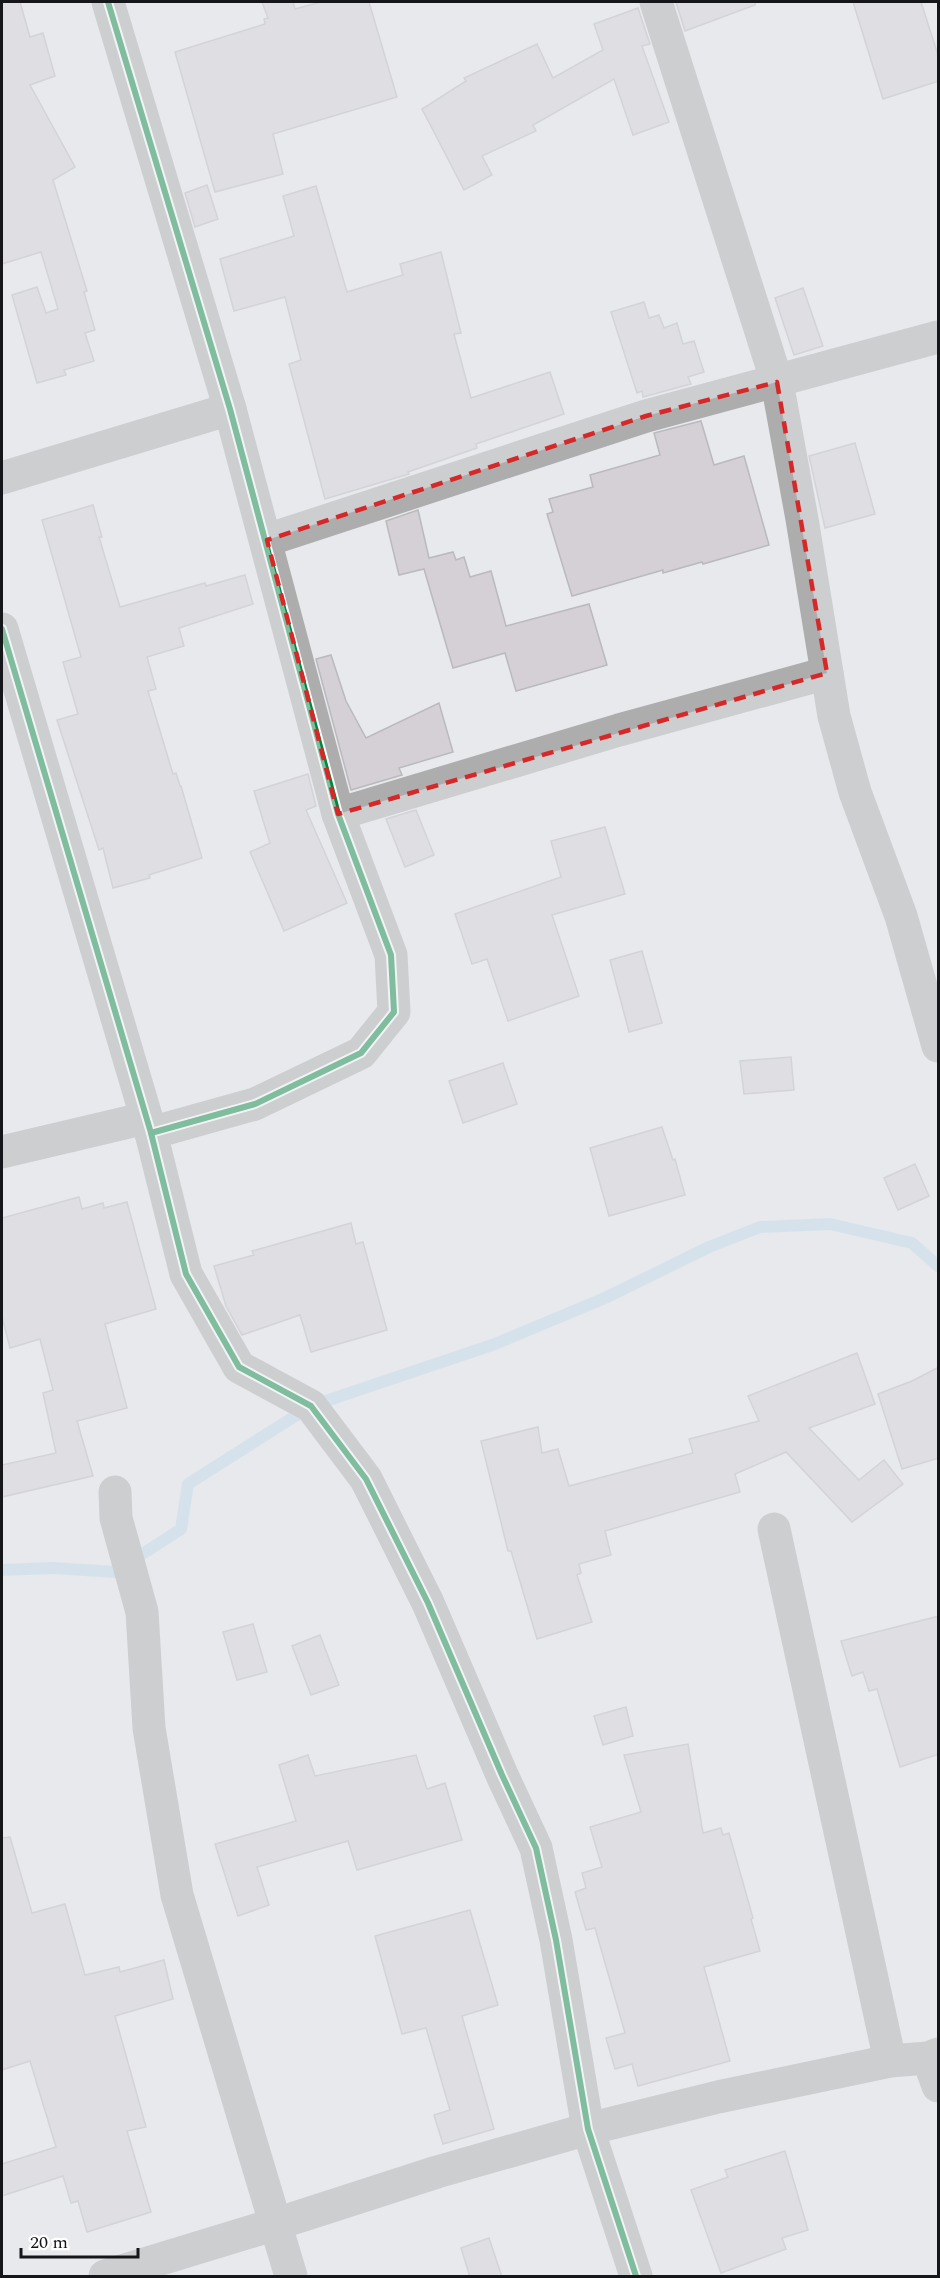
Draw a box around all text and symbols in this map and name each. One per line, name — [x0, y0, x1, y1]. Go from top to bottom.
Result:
scale bar — [21, 2221, 138, 2259]
text: 20 m — [30, 2229, 68, 2256]

